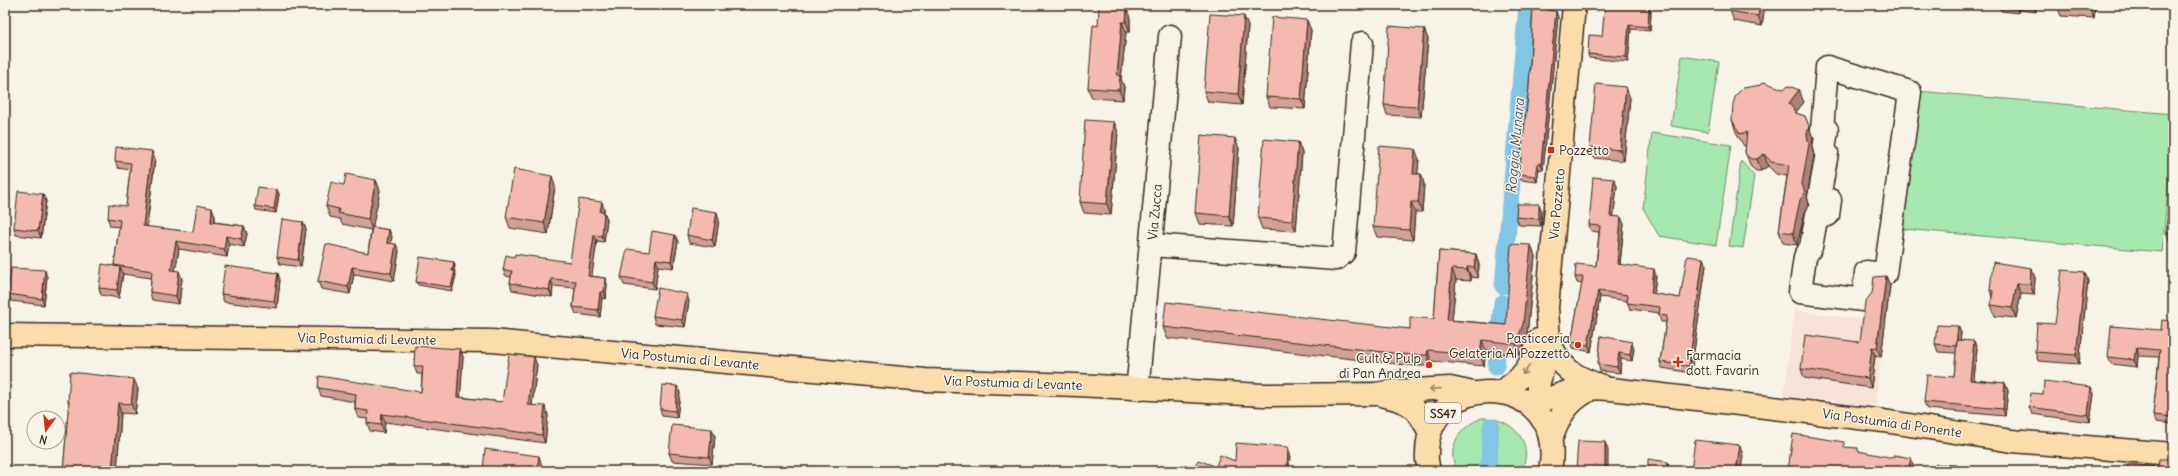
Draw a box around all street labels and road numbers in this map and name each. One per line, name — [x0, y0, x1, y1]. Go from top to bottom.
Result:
street label: Via Pozzetto — [1545, 168, 1569, 240]
street label: Via Zucca — [1144, 183, 1166, 241]
street label: Via Postumia di Levante — [297, 329, 437, 349]
street label: Via Postumia di Levante — [620, 344, 760, 374]
street label: Via Postumia di Levante — [943, 372, 1083, 394]
road number: SS47 — [1425, 403, 1461, 423]
street label: Via Postumia di Ponente — [1821, 405, 1963, 441]

